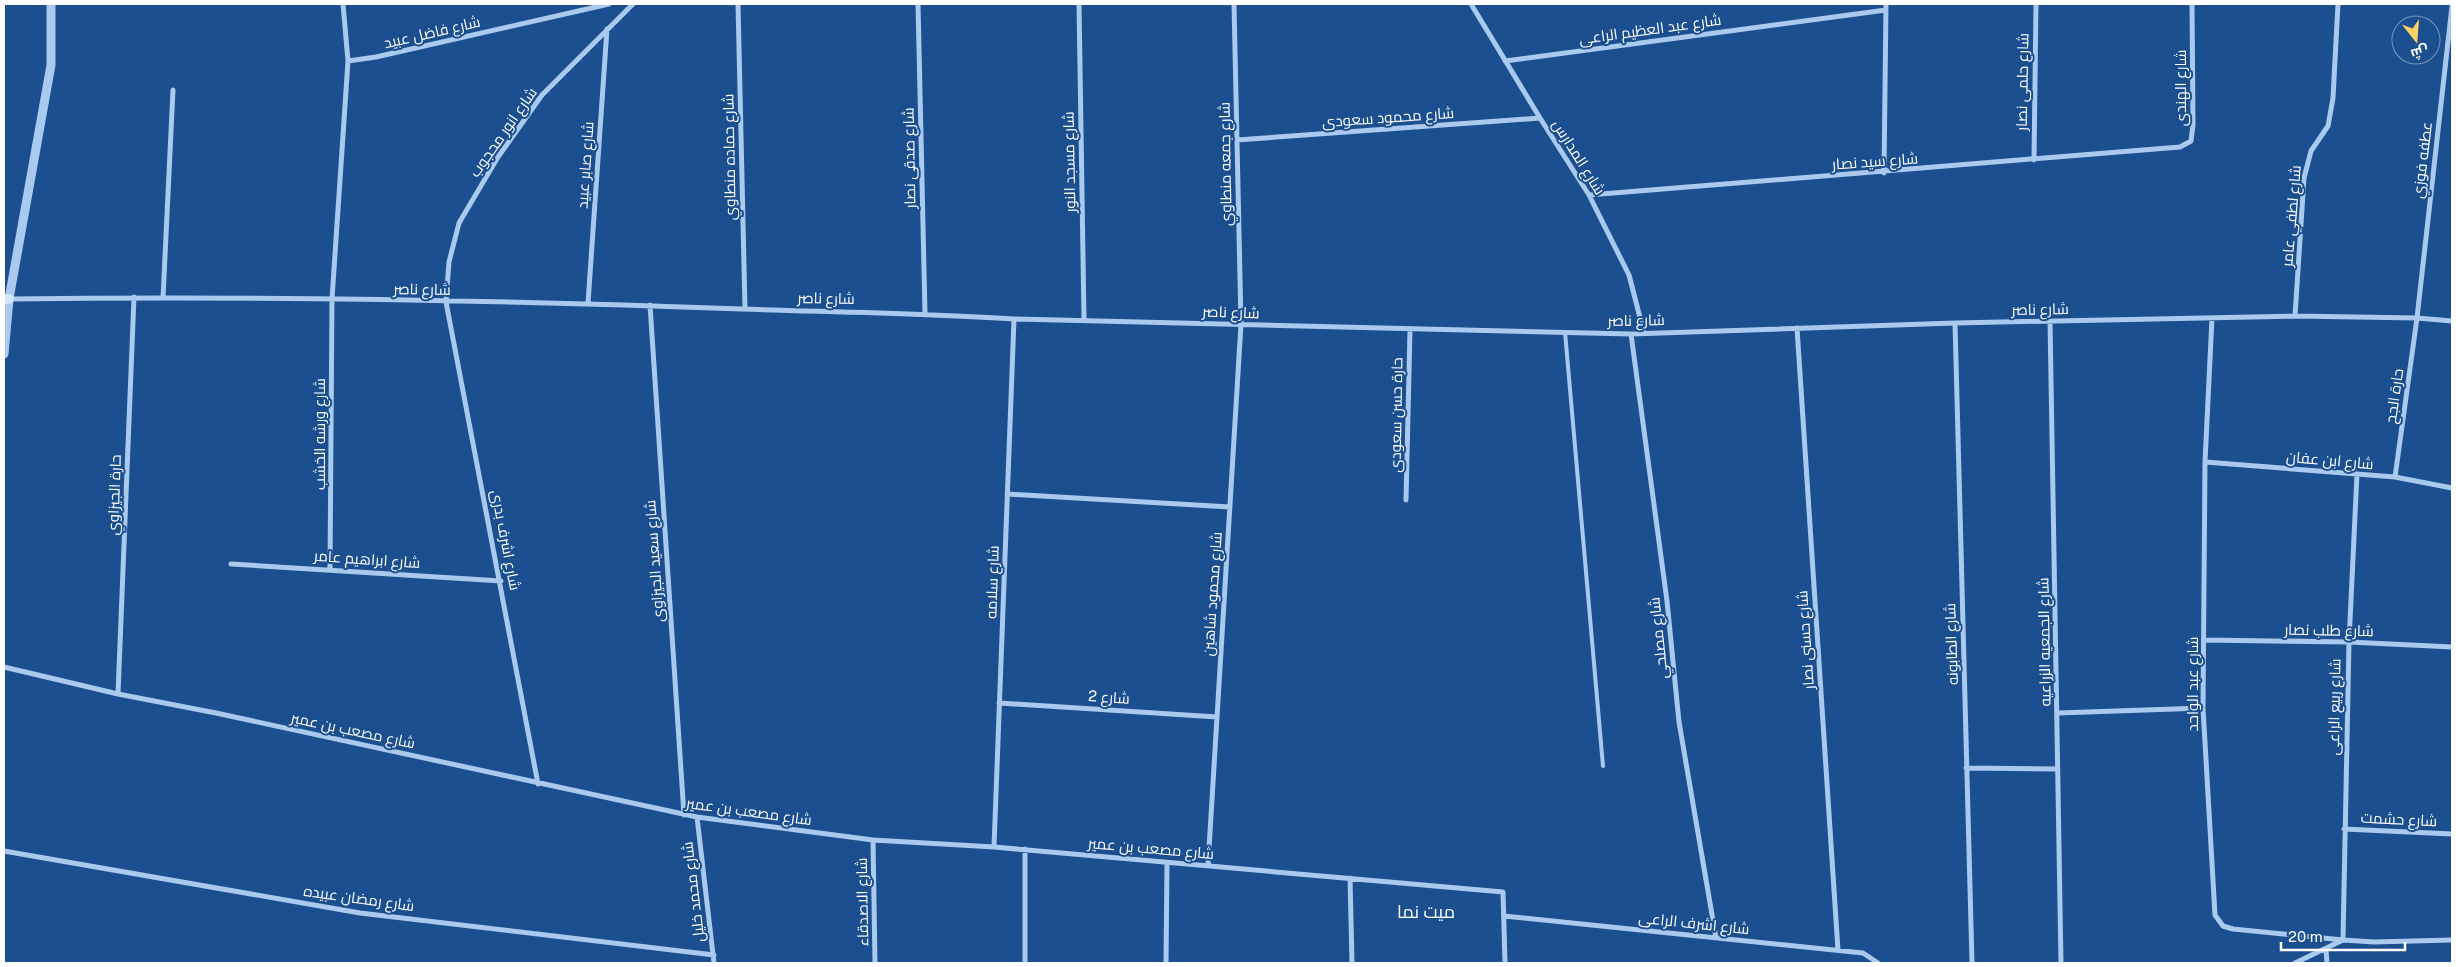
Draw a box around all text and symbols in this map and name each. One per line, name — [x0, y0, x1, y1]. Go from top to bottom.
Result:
street label: شارع عبد العظيم الراعى — [1578, 11, 1723, 50]
street label: شارع فاضل عبيد — [382, 13, 483, 54]
north arrow — [2391, 15, 2441, 65]
street label: شارع حلمى نصار — [2013, 33, 2034, 132]
text: ش — [2409, 41, 2431, 63]
street label: شارع الهندى — [2172, 50, 2192, 126]
street label: شارع انور محجوب — [466, 84, 543, 182]
street label: شارع حماده منطاوي — [719, 94, 743, 220]
street label: شارع جمعه منطاوي — [1215, 102, 1239, 226]
street label: شارع محمود سعودى — [1321, 104, 1455, 133]
street label: شارع صدقى نصار — [900, 107, 921, 210]
street label: شارع مسجد النور — [1060, 111, 1081, 214]
street label: شارع المدارس — [1547, 116, 1609, 199]
street label: شارع صابر عبيد — [573, 121, 600, 209]
street label: عطفه فوزي — [2409, 121, 2439, 200]
street label: شارع سيد نصار — [1830, 150, 1919, 176]
street label: شارع لطفي عامر — [2278, 164, 2308, 269]
street label: شارع ناصر — [392, 280, 451, 301]
street label: شارع ناصر — [796, 289, 855, 310]
street label: شارع ناصر — [2010, 300, 2069, 321]
street label: شارع ناصر — [1201, 302, 1260, 324]
street label: شارع ناصر — [1606, 311, 1665, 332]
street label: حارة حسن سعودى — [1386, 357, 1408, 473]
street label: حارة الجح — [2382, 367, 2409, 425]
street label: شارع ورشه الخشب — [311, 378, 331, 490]
street label: شارع ابن عفان — [2285, 448, 2374, 475]
street label: حارة الجيزاوي — [104, 454, 128, 536]
street label: شارع اشرف بدرى — [485, 488, 524, 592]
street label: شارع سعيد الجيزاوى — [641, 499, 670, 623]
street label: شارع محمود شاهين — [1199, 531, 1228, 657]
street label: شارع سلامه — [982, 545, 1005, 619]
street label: شارع ابراهيم عامر — [312, 547, 421, 574]
street label: شارع الجمعيه الزراعيه — [2034, 577, 2057, 707]
street label: شارع حسنى نصار — [1793, 590, 1820, 691]
street label: شارع مصلحي — [1645, 596, 1675, 680]
street label: شارع الطابونه — [1941, 603, 1964, 685]
street label: شارع طلب نصار — [2283, 621, 2374, 642]
street label: شارع عبد الواحد — [2184, 637, 2204, 731]
street label: شارع ربيع الراعى — [2325, 658, 2346, 756]
street label: شارع 2 — [1087, 687, 1130, 710]
street label: شارع مصعب بن عمير — [288, 708, 417, 754]
street label: شارع مصعب بن عمير — [684, 794, 813, 831]
street label: شارع حشمت — [2360, 809, 2438, 832]
street label: شارع مصعب بن عمير — [1086, 834, 1215, 865]
street label: شارع محمد خليل — [678, 840, 711, 943]
street label: شارع الاصدقاء — [853, 858, 874, 946]
street label: شارع رمضان عبيده — [302, 882, 415, 917]
district label: ميت نما — [1397, 901, 1455, 922]
street label: شارع اشرف الراعى — [1637, 909, 1750, 940]
scale bar — [2281, 920, 2405, 952]
text: 20 m — [2288, 928, 2323, 945]

